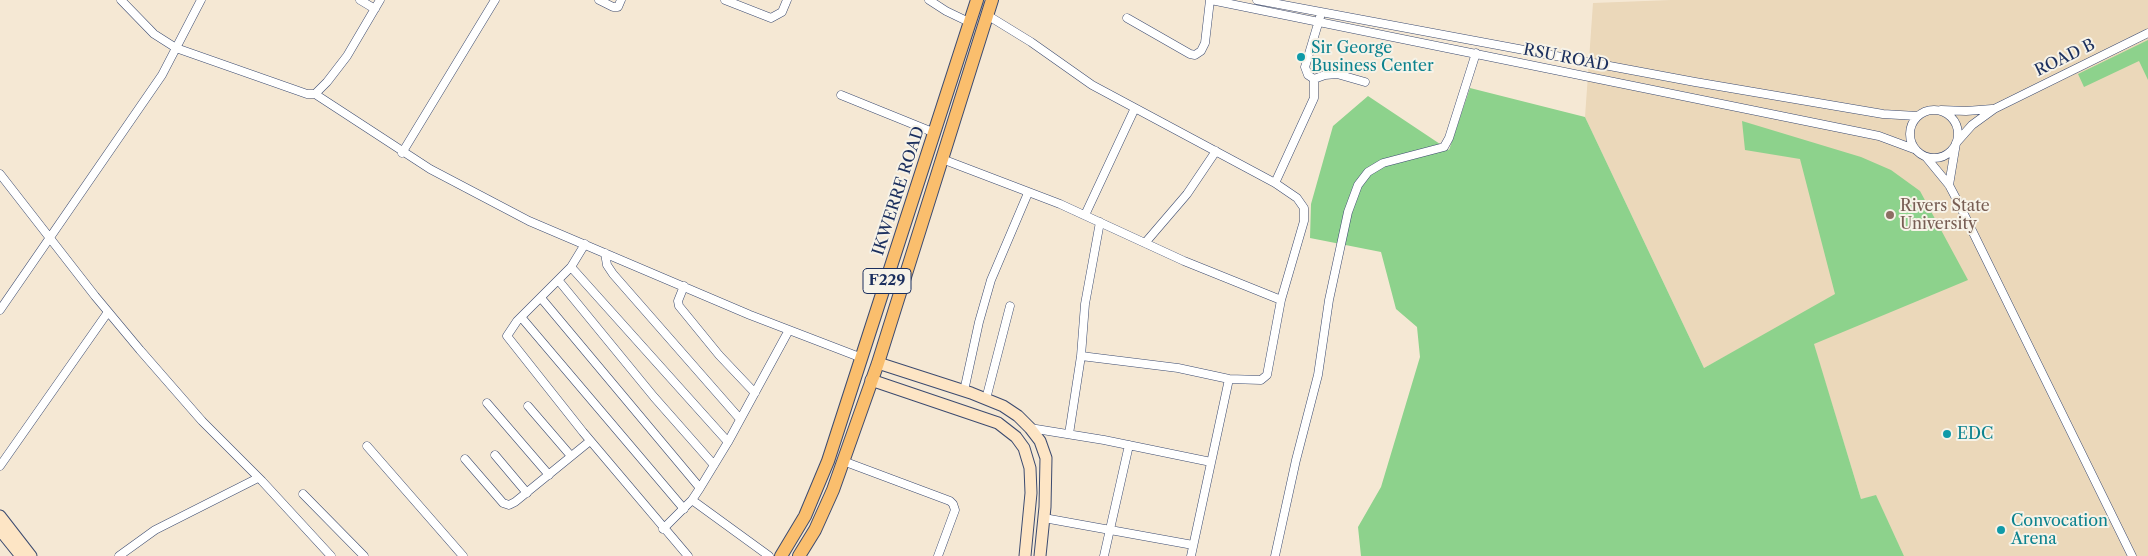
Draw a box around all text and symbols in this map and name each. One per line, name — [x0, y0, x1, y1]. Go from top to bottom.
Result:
street label: ROAD B — [2032, 35, 2098, 81]
place label: Sir George Business Center — [1311, 38, 1434, 76]
street label: RSU ROAD — [1521, 40, 1611, 76]
marker: Sir George Business Center — [1295, 51, 1307, 63]
street label: IKWERRE ROAD — [869, 124, 929, 258]
place label: Rivers State University — [1900, 196, 1990, 234]
marker: Rivers State University — [1884, 209, 1896, 221]
road number: F229 — [863, 268, 911, 294]
place label: EDC — [1957, 424, 1993, 444]
marker: EDC — [1941, 428, 1953, 440]
place label: Convocation Arena — [2011, 511, 2108, 549]
marker: Convocation Arena — [1995, 524, 2007, 536]

